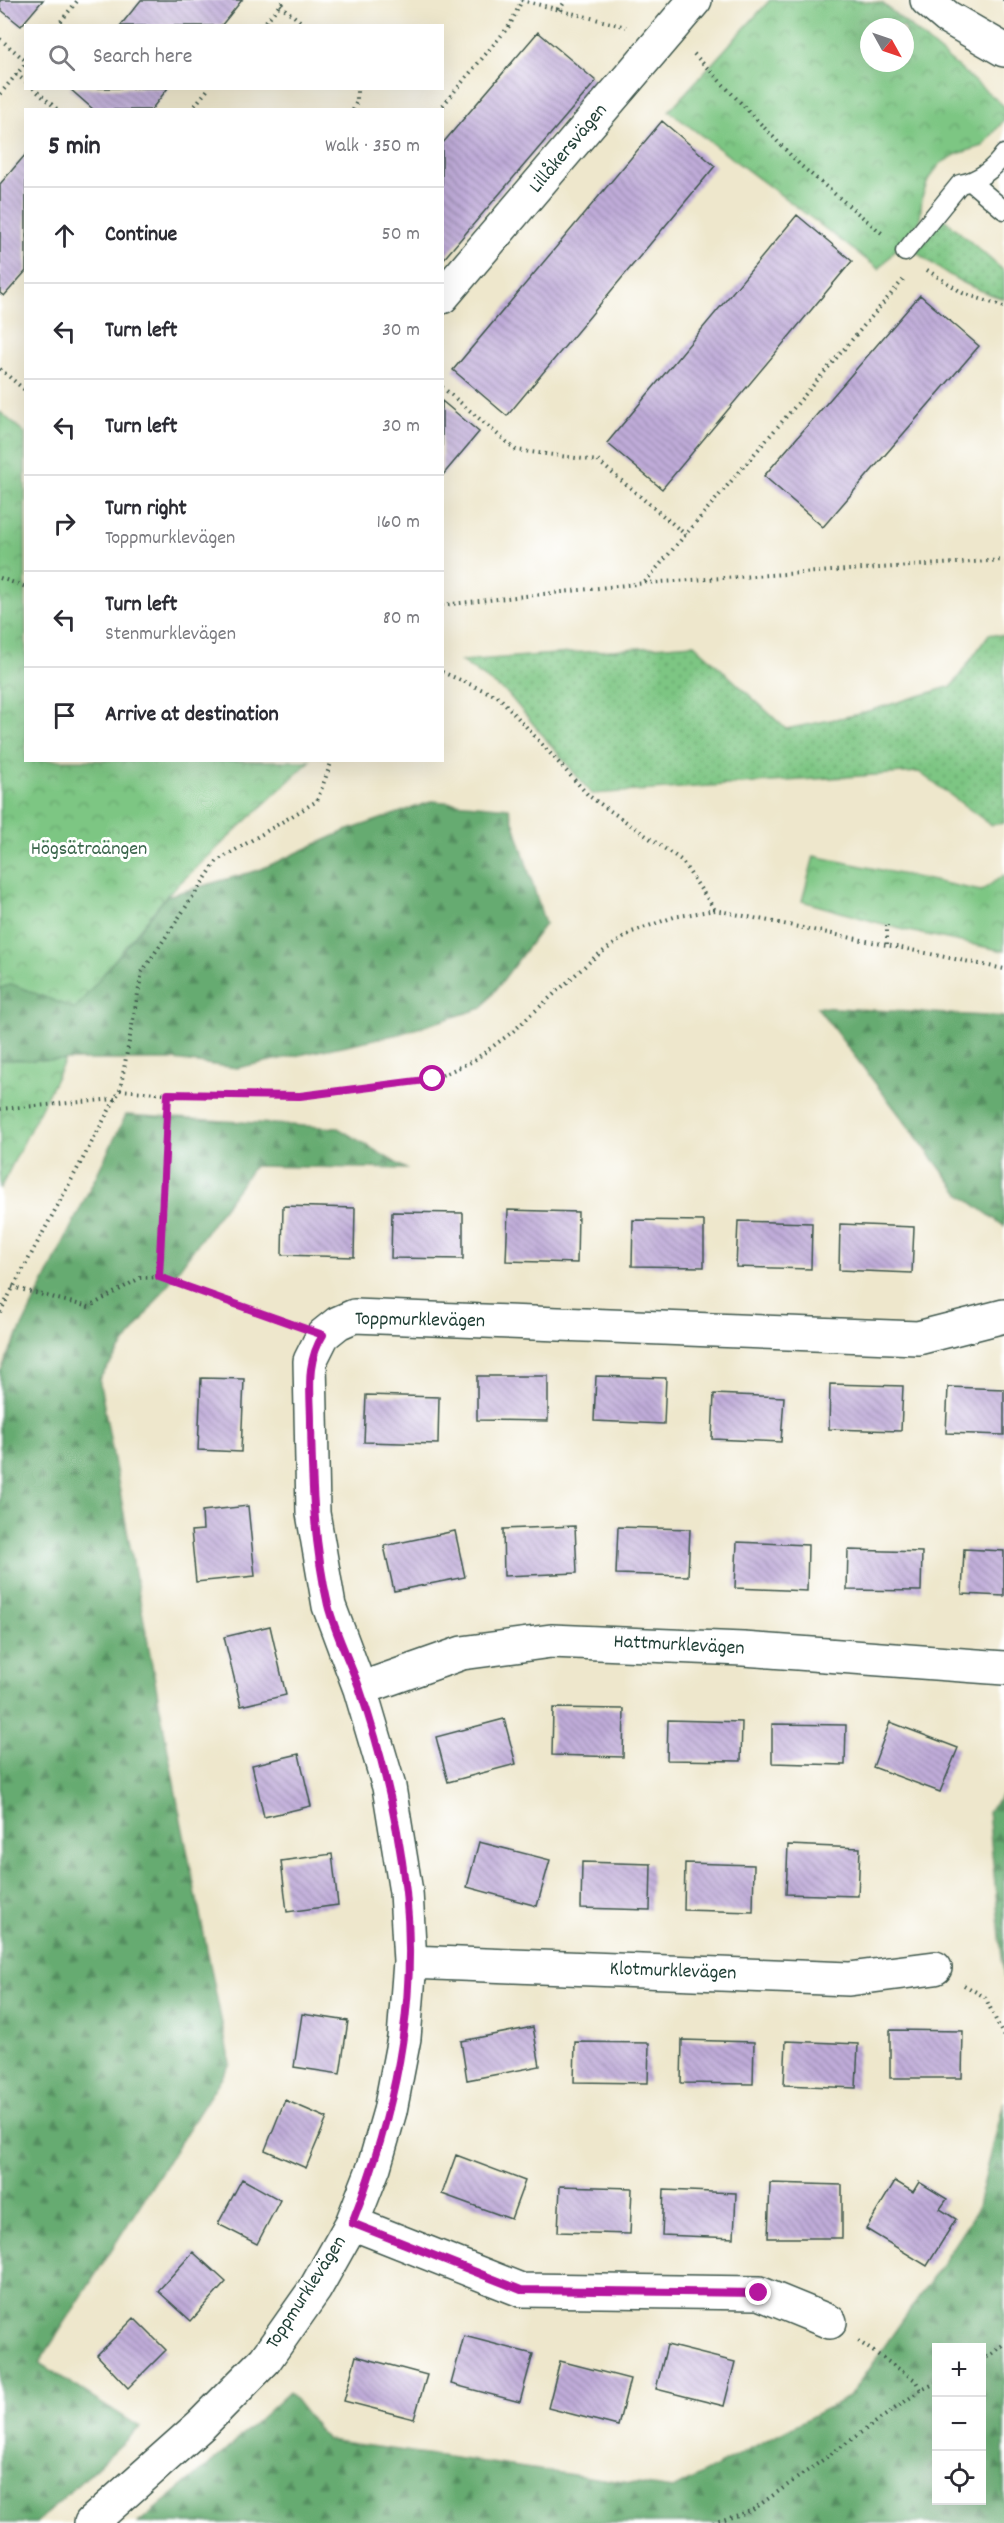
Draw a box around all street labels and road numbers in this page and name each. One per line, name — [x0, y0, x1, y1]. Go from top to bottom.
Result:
street label: Lillåkersvägen — [523, 98, 615, 200]
street label: Toppmurklevägen — [355, 1306, 485, 1336]
street label: Hattmurklevägen — [613, 1629, 745, 1663]
street label: Klotmurklevägen — [609, 1956, 737, 1988]
street label: Toppmurklevägen — [260, 2231, 354, 2355]

